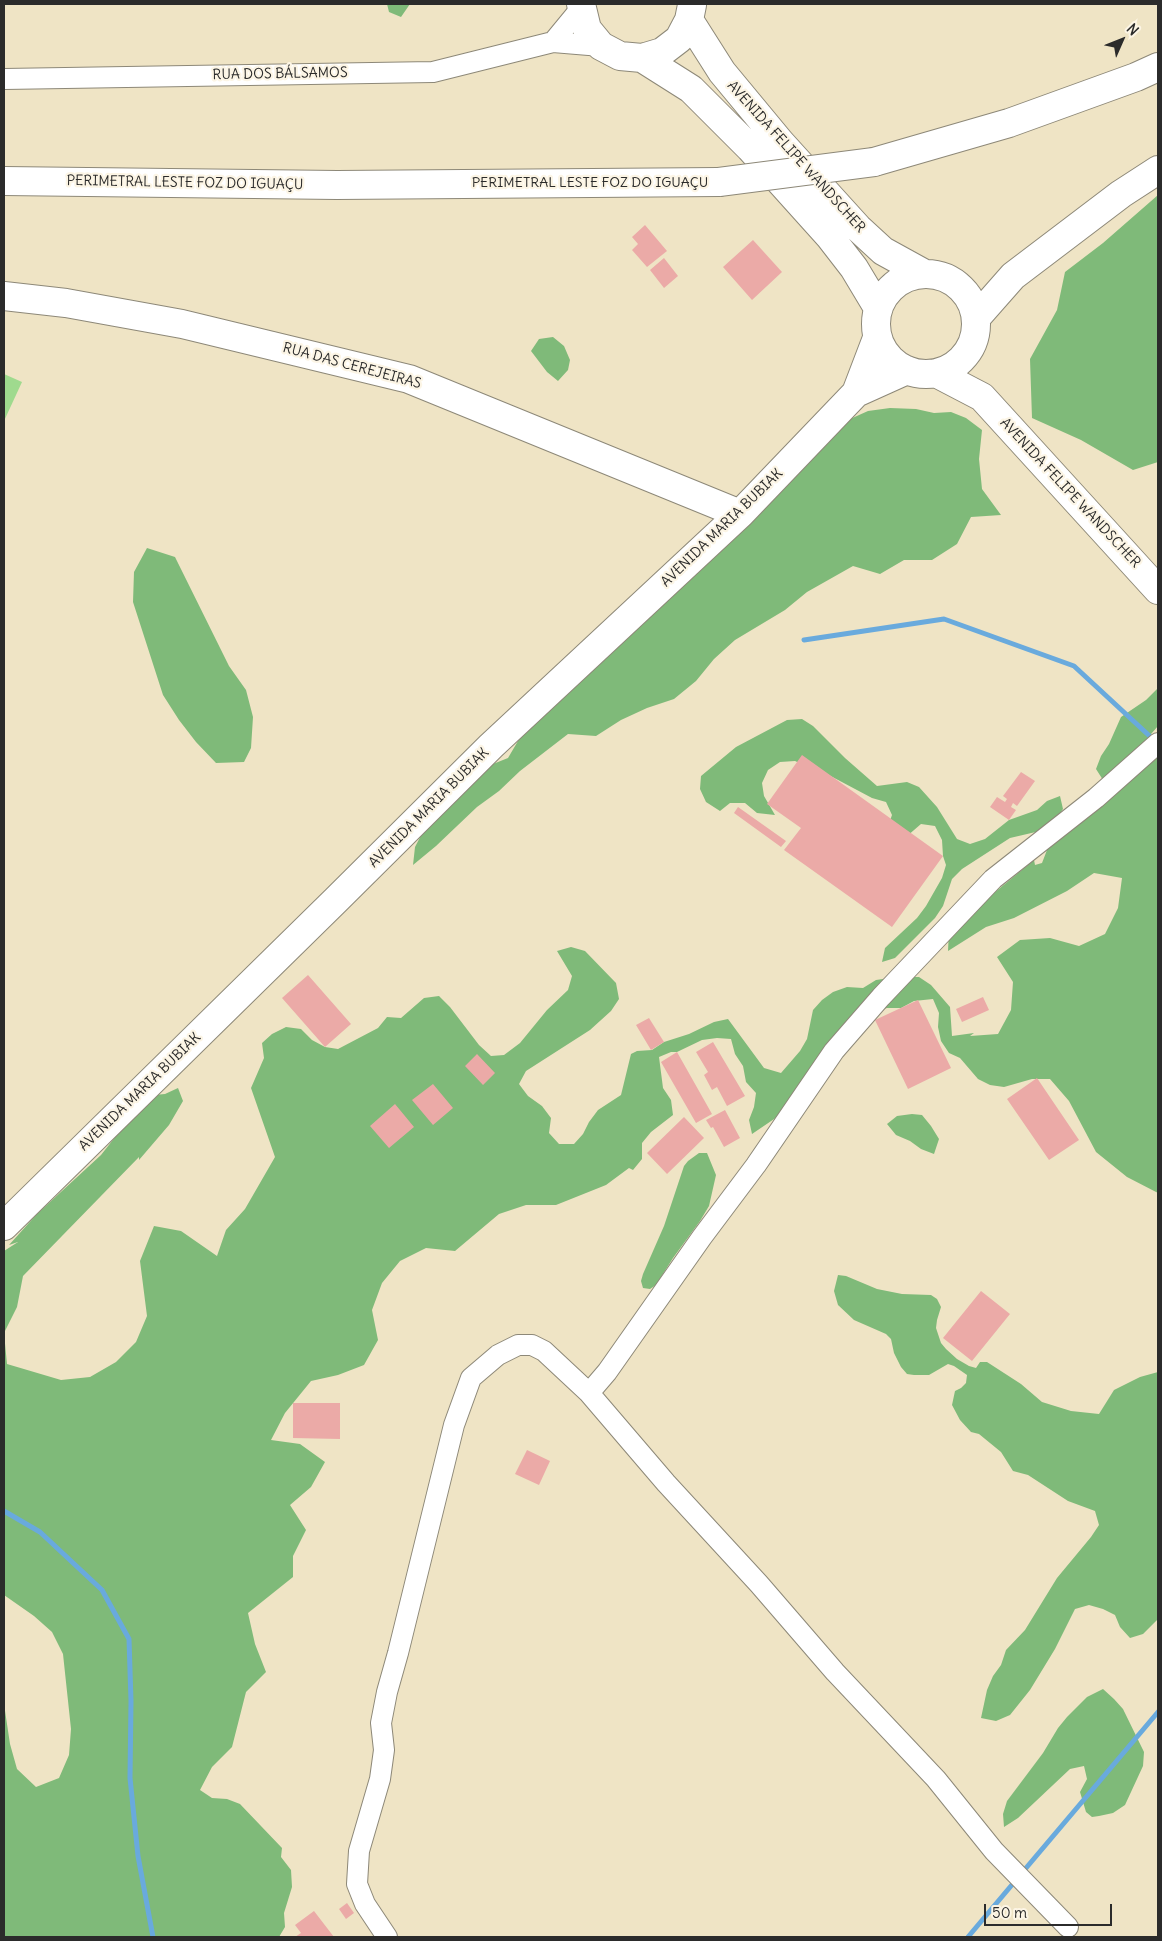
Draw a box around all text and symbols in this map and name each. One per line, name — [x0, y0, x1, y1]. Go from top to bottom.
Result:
north arrow — [1097, 15, 1147, 65]
text: N — [1123, 20, 1143, 39]
street label: RUA DOS BÁLSAMOS — [212, 64, 348, 84]
street label: AVENIDA FELIPE WANDSCHER — [723, 78, 869, 236]
street label: PERIMETRAL LESTE FOZ DO IGUAÇU — [67, 173, 303, 193]
street label: PERIMETRAL LESTE FOZ DO IGUAÇU — [472, 175, 708, 191]
street label: RUA DAS CEREJEIRAS — [281, 339, 423, 393]
street label: AVENIDA FELIPE WANDSCHER — [996, 415, 1144, 571]
street label: AVENIDA MARIA BUBIAK — [658, 465, 786, 591]
street label: AVENIDA MARIA BUBIAK — [366, 745, 492, 871]
street label: AVENIDA MARIA BUBIAK — [76, 1029, 204, 1155]
scale bar — [987, 1894, 1114, 1926]
text: 50 m — [992, 1903, 1027, 1922]

